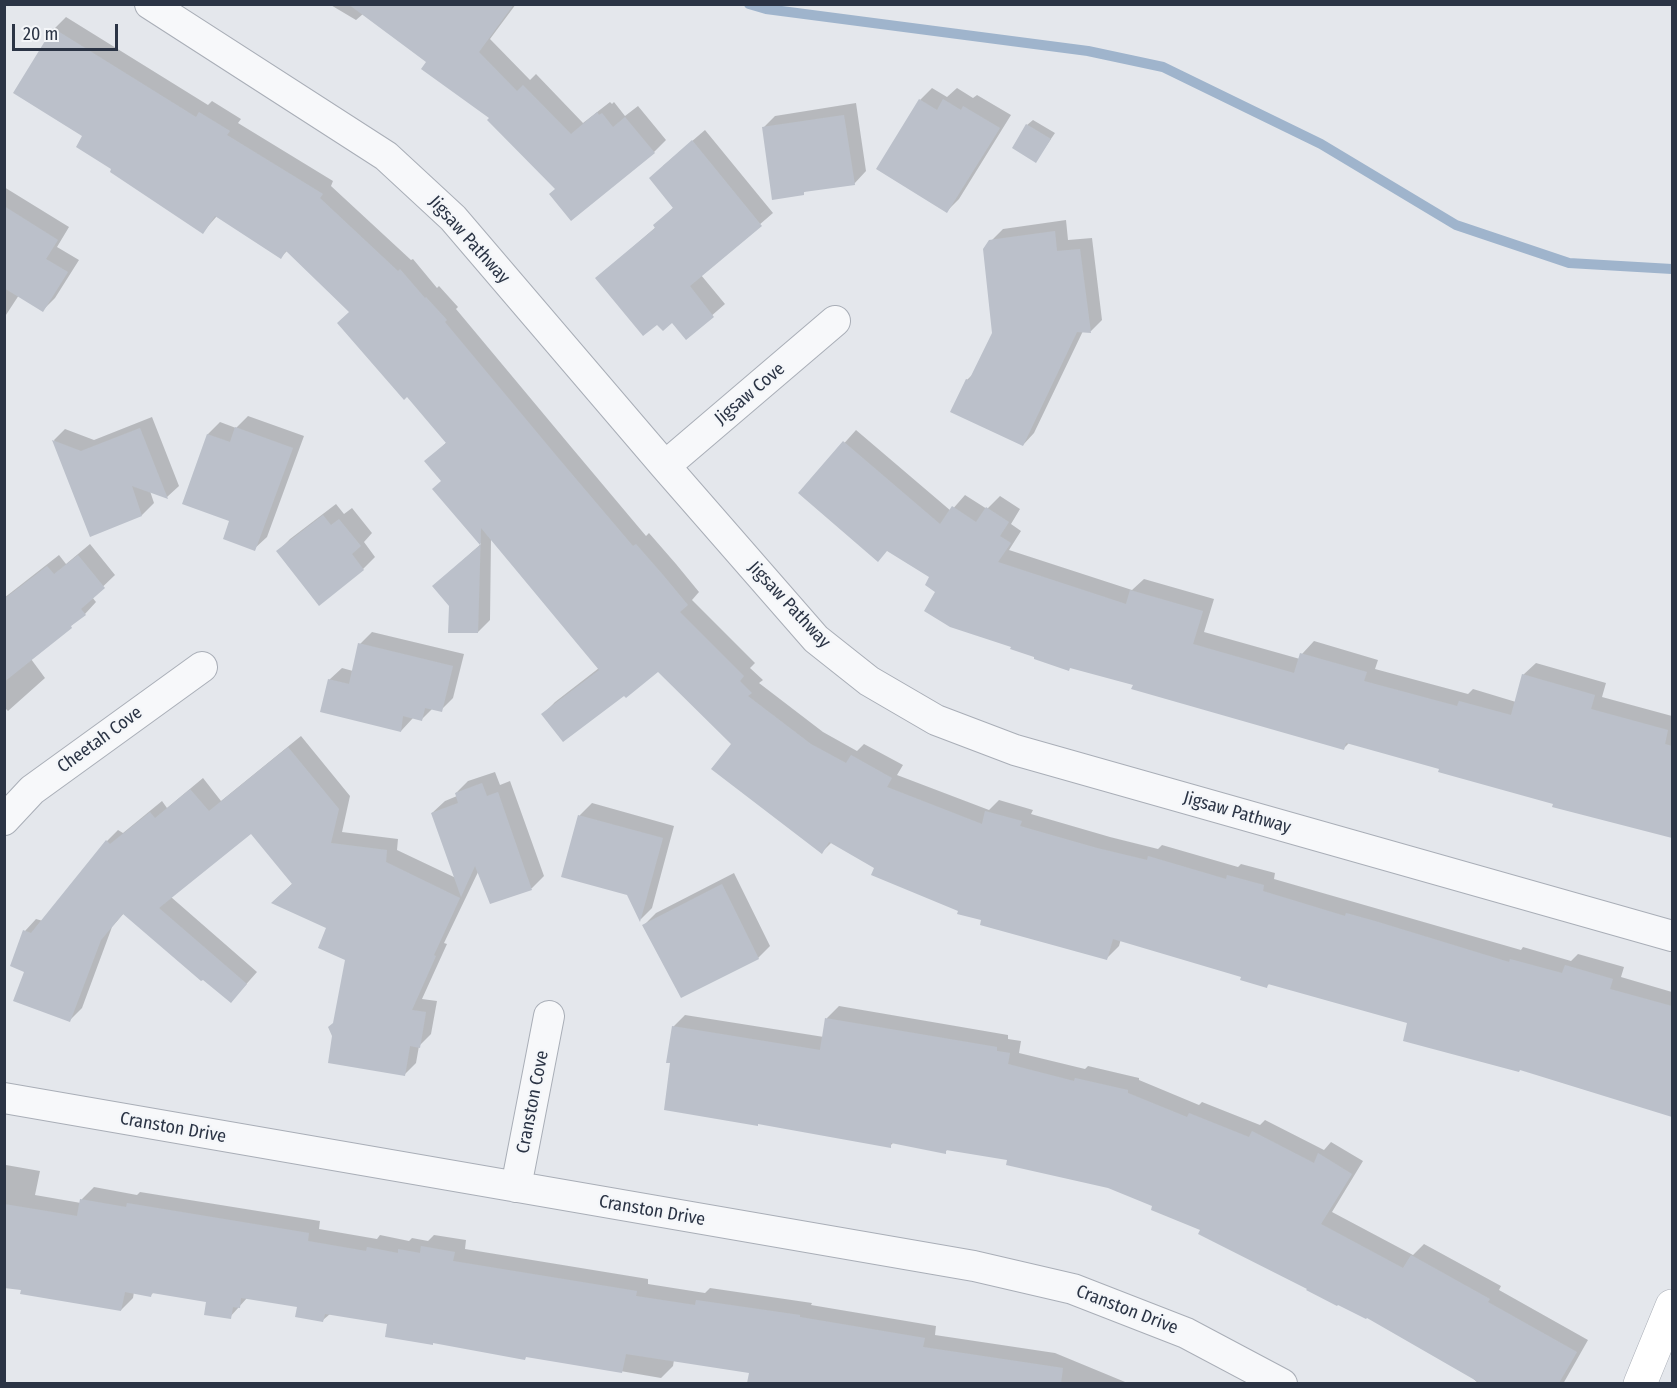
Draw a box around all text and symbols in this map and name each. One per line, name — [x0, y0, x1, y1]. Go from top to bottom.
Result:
scale bar — [15, 12, 122, 50]
text: 20 m — [23, 23, 58, 45]
street label: Jigsaw Pathway — [424, 192, 514, 288]
street label: Jigsaw Cove — [710, 358, 790, 430]
street label: Jigsaw Pathway — [743, 557, 835, 653]
street label: Cheetah Cove — [53, 702, 147, 778]
street label: Jigsaw Pathway — [1181, 787, 1293, 839]
street label: Cranston Cove — [512, 1049, 554, 1155]
street label: Cranston Drive — [118, 1108, 228, 1148]
street label: Cranston Drive — [597, 1191, 707, 1231]
street label: Cranston Drive — [1073, 1281, 1181, 1339]

